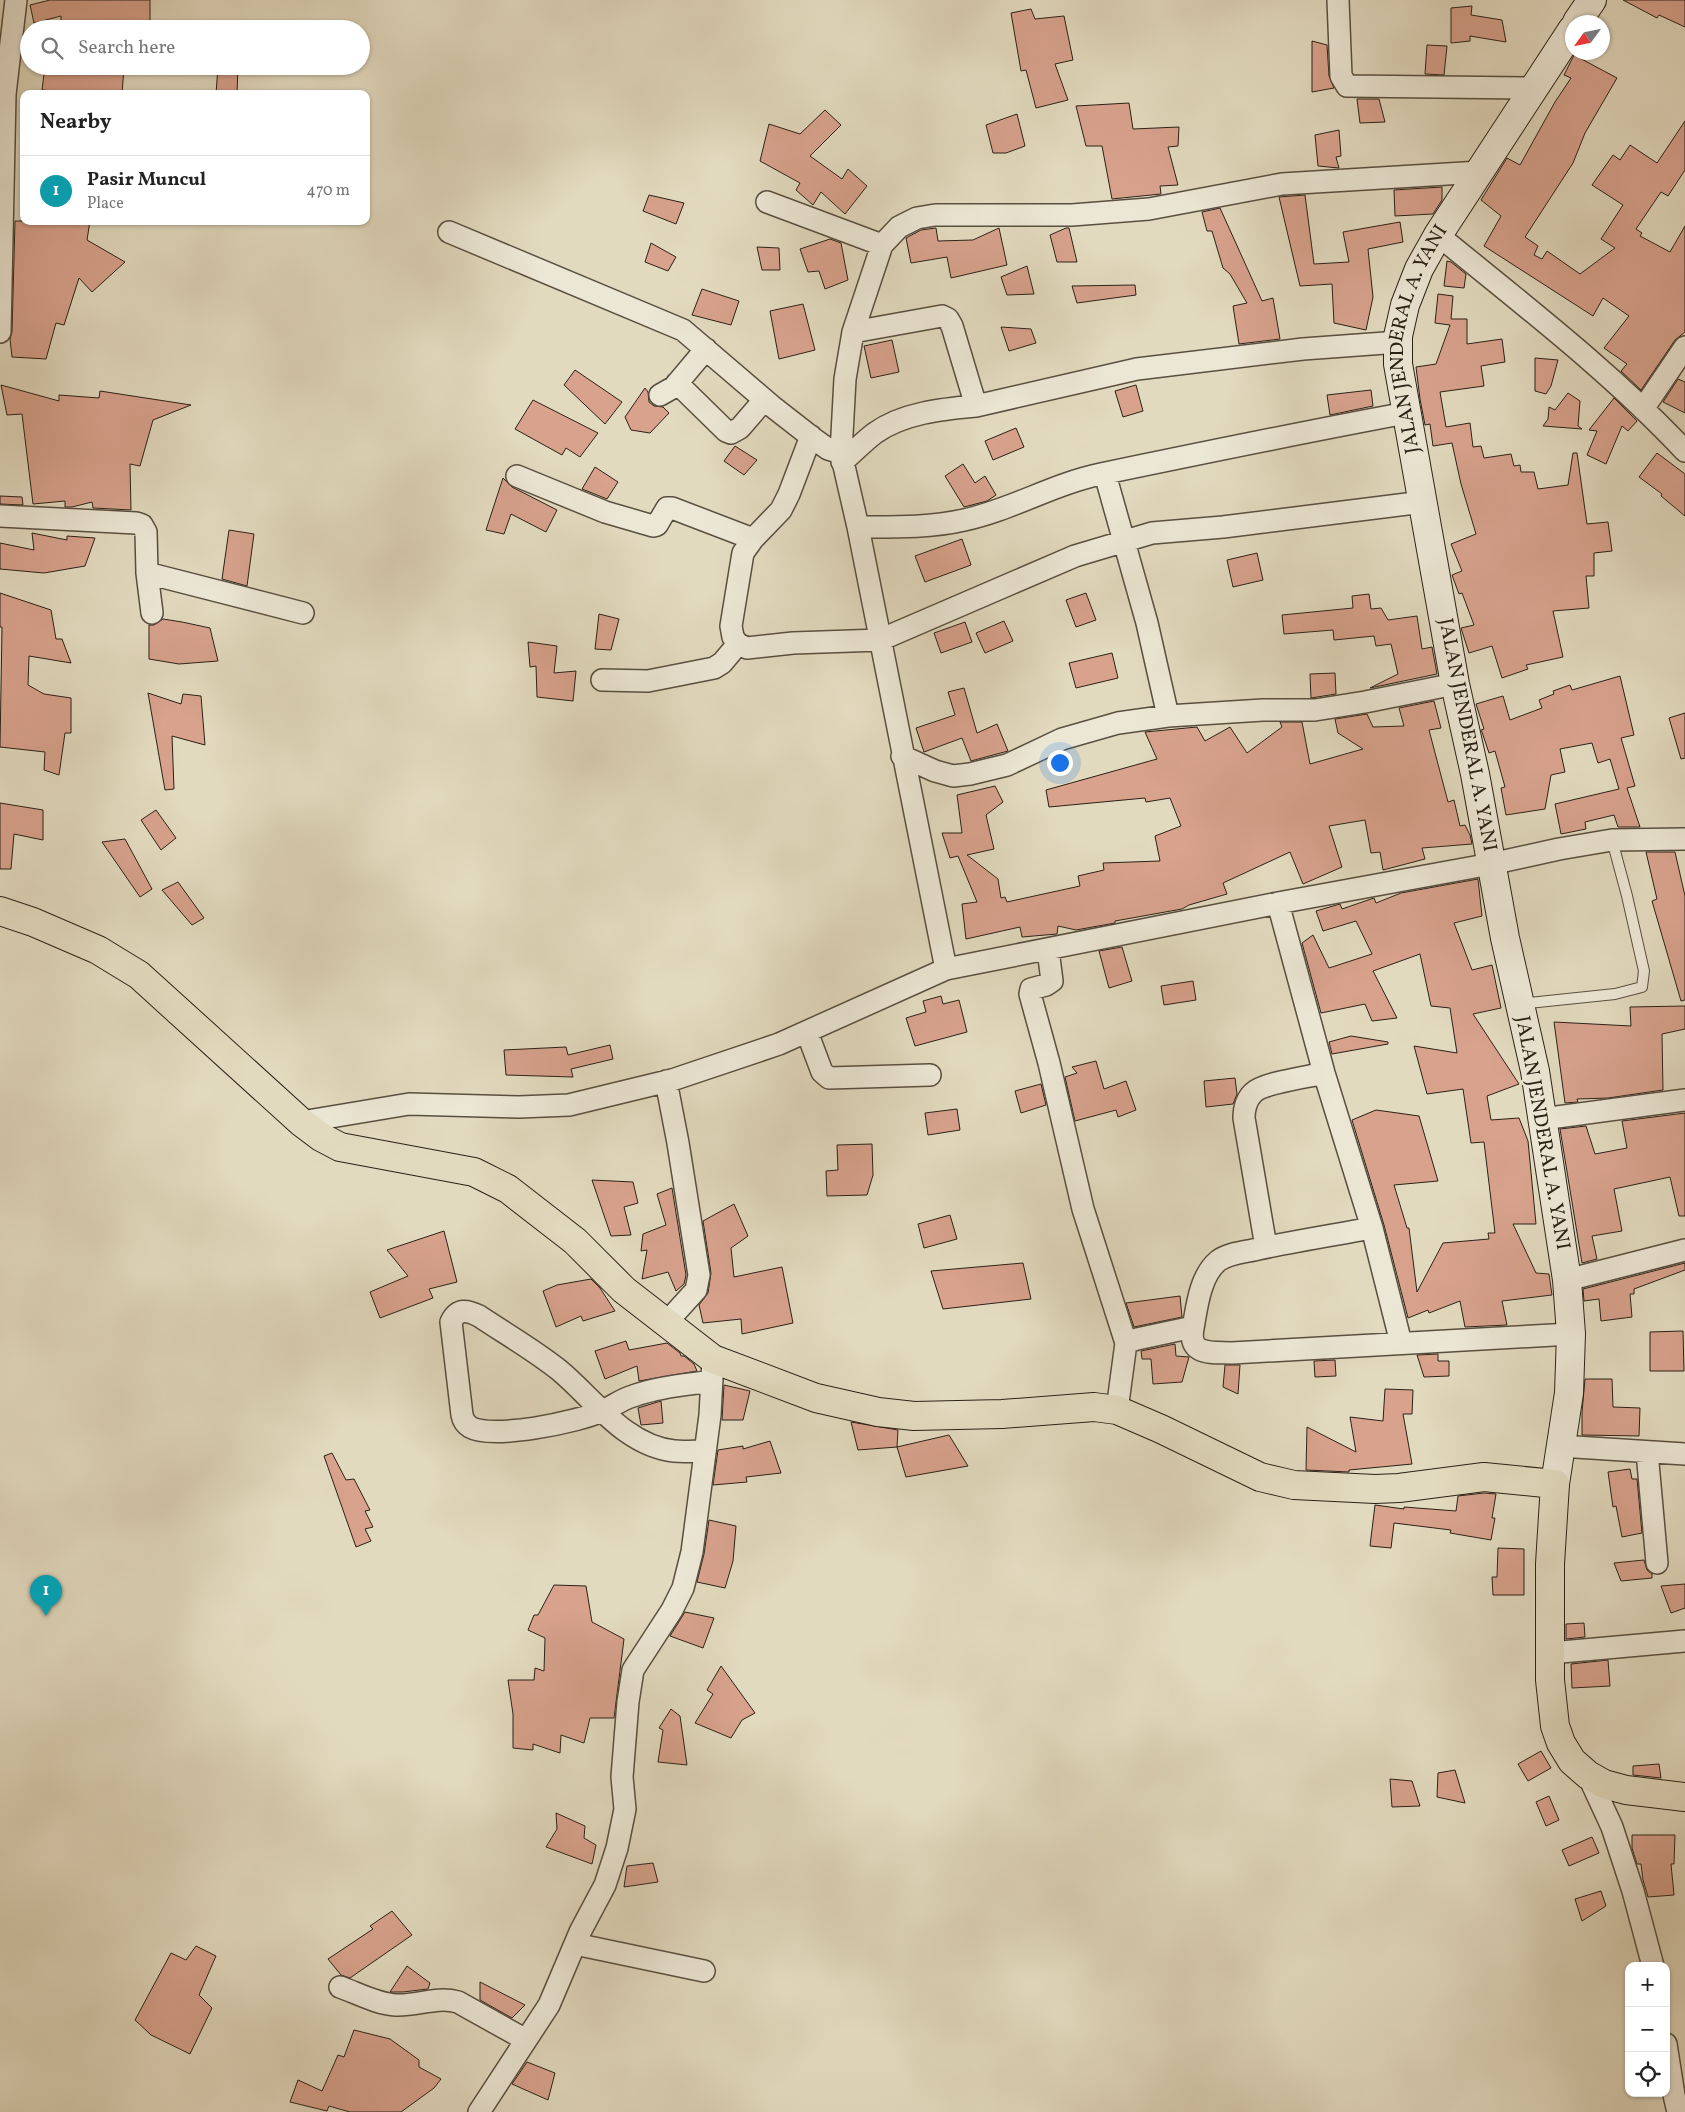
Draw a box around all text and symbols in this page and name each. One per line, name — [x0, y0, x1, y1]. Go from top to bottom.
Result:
north arrow — [1565, 15, 1610, 60]
search box — [20, 20, 370, 75]
icon: search — [38, 34, 66, 62]
text: Search here — [78, 35, 175, 61]
text: Nearby — [40, 108, 111, 137]
text: Pasir Muncul — [87, 167, 206, 193]
text: 1 — [53, 180, 59, 202]
text: 470 m — [306, 180, 350, 202]
text: Place — [87, 193, 124, 215]
street label: JALAN JENDERAL A. YANI — [1383, 220, 1455, 456]
street label: JALAN JENDERAL A. YANI — [1431, 616, 1503, 854]
your location — [1047, 750, 1073, 776]
street label: JALAN JENDERAL A. YANI — [1508, 1014, 1576, 1252]
pin: 1 — [30, 1575, 62, 1616]
map controls — [1625, 1962, 1670, 2097]
button: + — [1625, 1962, 1670, 2007]
button: − — [1625, 2007, 1670, 2052]
button: locate — [1625, 2052, 1670, 2097]

